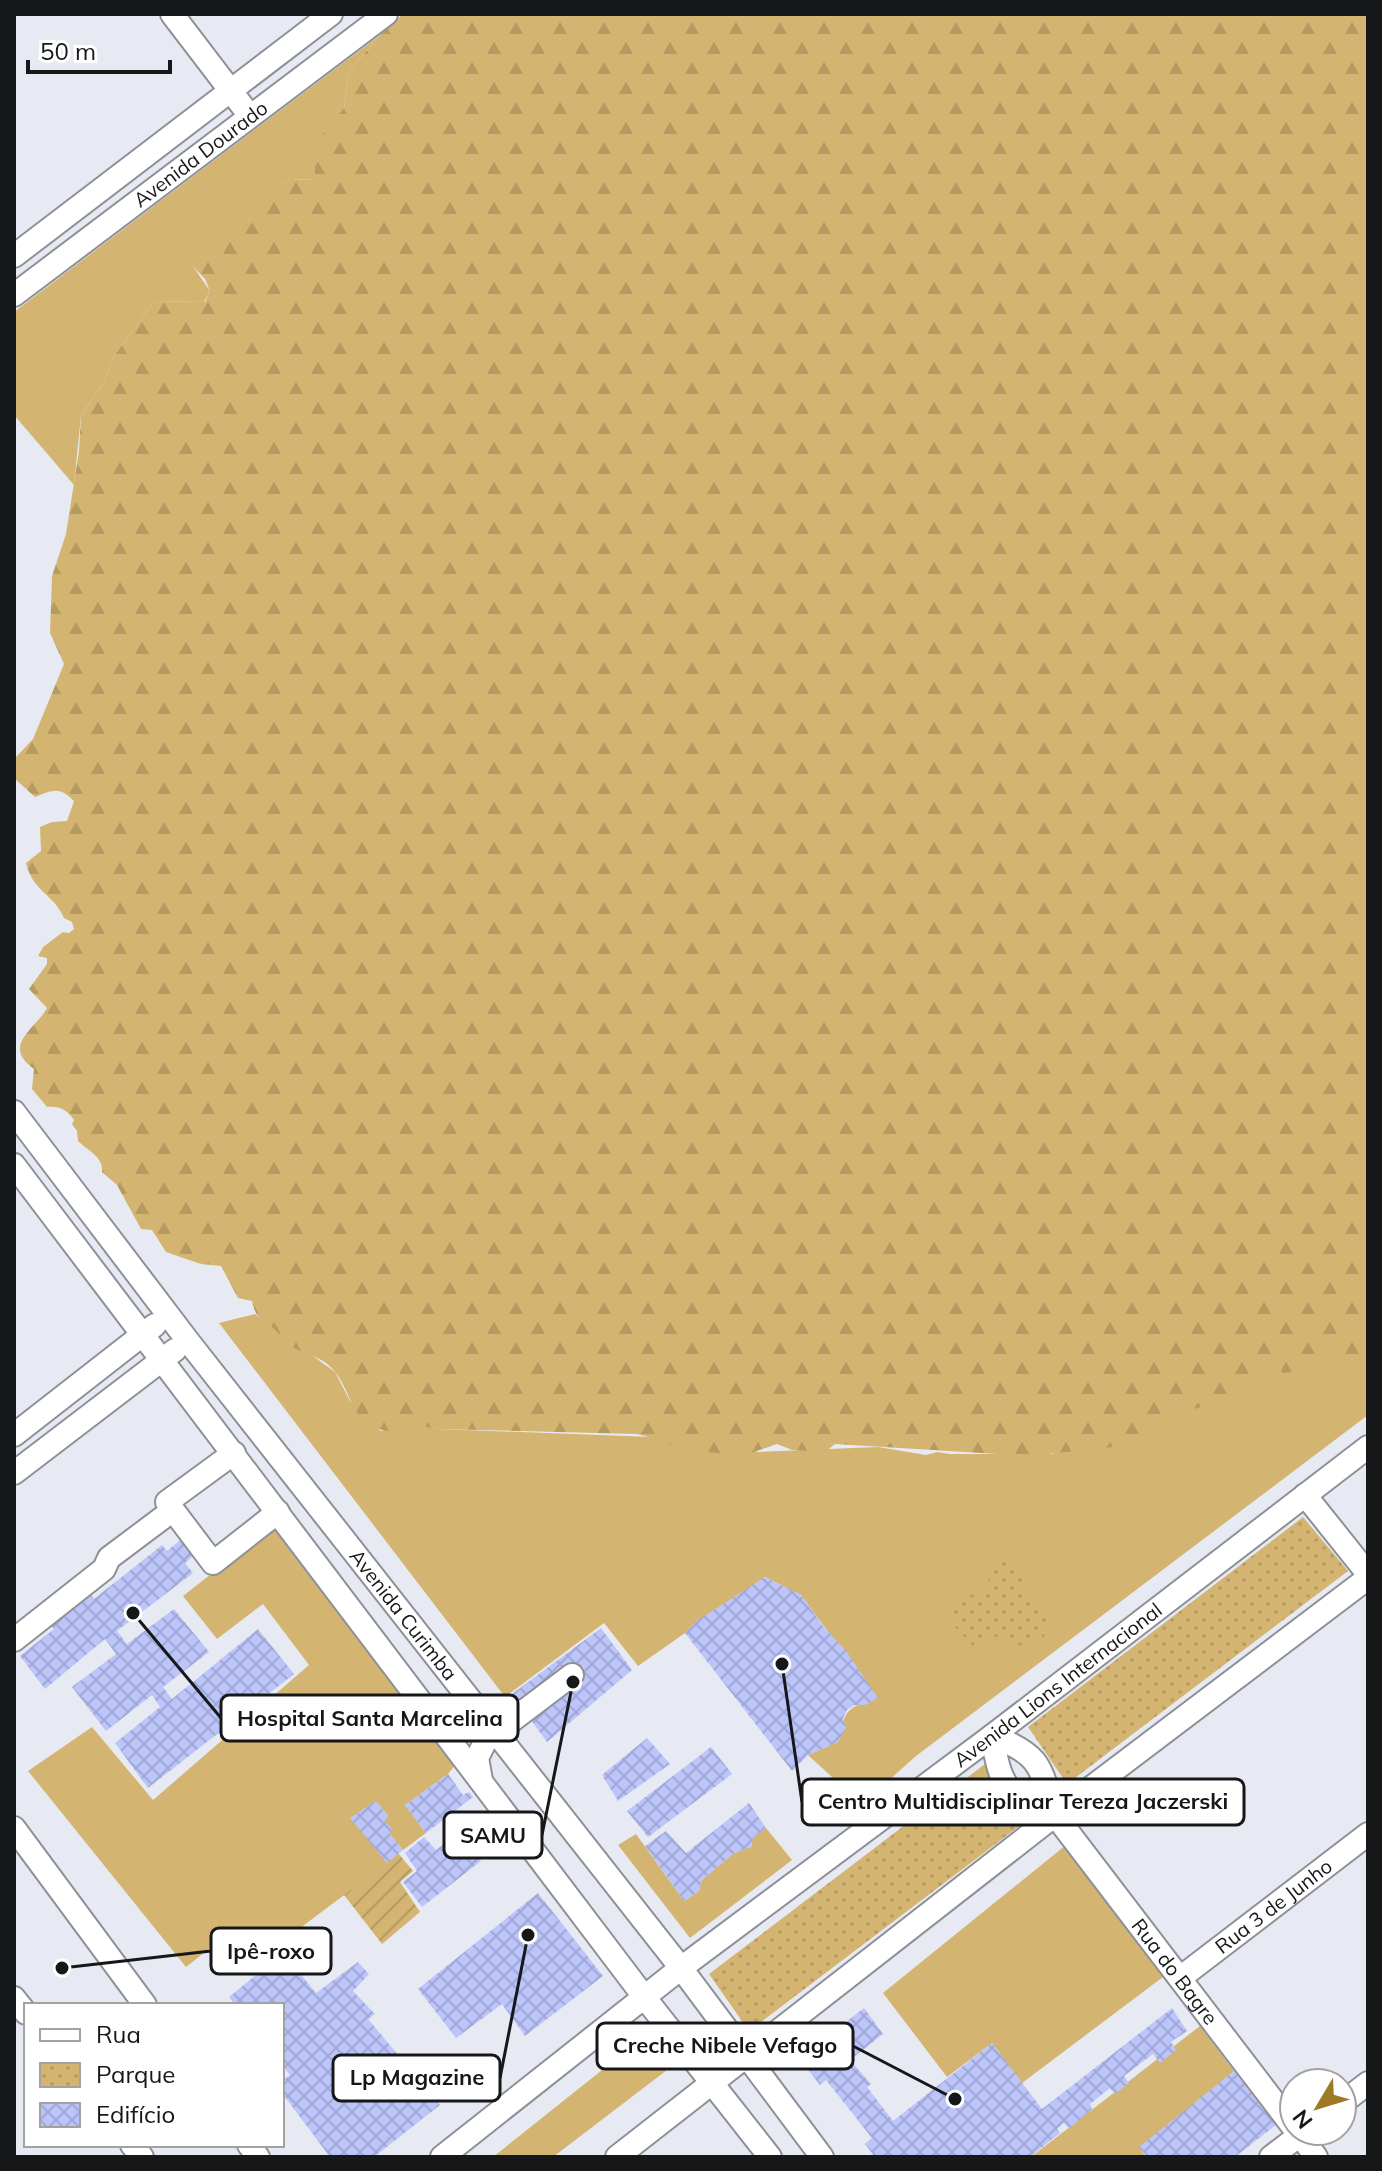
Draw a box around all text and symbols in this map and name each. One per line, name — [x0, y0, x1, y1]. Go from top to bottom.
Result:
scale bar — [28, 24, 170, 74]
text: 50 m — [40, 36, 96, 66]
street label: Avenida Dourado — [128, 95, 273, 212]
street label: Avenida Curimba — [344, 1544, 463, 1685]
street label: Avenida Lions Internacional — [949, 1597, 1167, 1772]
callout: Hospital Santa Marcelina — [221, 1695, 518, 1741]
text: Hospital Santa Marcelina — [237, 1704, 503, 1732]
callout: Centro Multidisciplinar Tereza Jaczerski — [802, 1779, 1244, 1825]
text: Centro Multidisciplinar Tereza Jaczerski — [818, 1787, 1228, 1815]
callout: SAMU — [444, 1812, 542, 1858]
text: SAMU — [460, 1821, 526, 1849]
street label: Rua 3 de Junho — [1210, 1853, 1337, 1959]
street label: Rua do Bagre — [1127, 1913, 1223, 2029]
callout: Ipê-roxo — [211, 1928, 331, 1974]
text: Ipê-roxo — [227, 1937, 315, 1965]
legend — [24, 2003, 284, 2147]
text: Rua — [96, 2019, 141, 2049]
callout: Creche Nibele Vefago — [597, 2023, 853, 2069]
text: Creche Nibele Vefago — [613, 2031, 837, 2059]
callout: Lp Magazine — [333, 2055, 500, 2101]
text: Parque — [96, 2059, 175, 2089]
text: Lp Magazine — [350, 2063, 484, 2091]
north arrow — [1278, 2067, 1358, 2147]
text: Edifício — [96, 2099, 175, 2129]
text: N — [1286, 2104, 1318, 2134]

